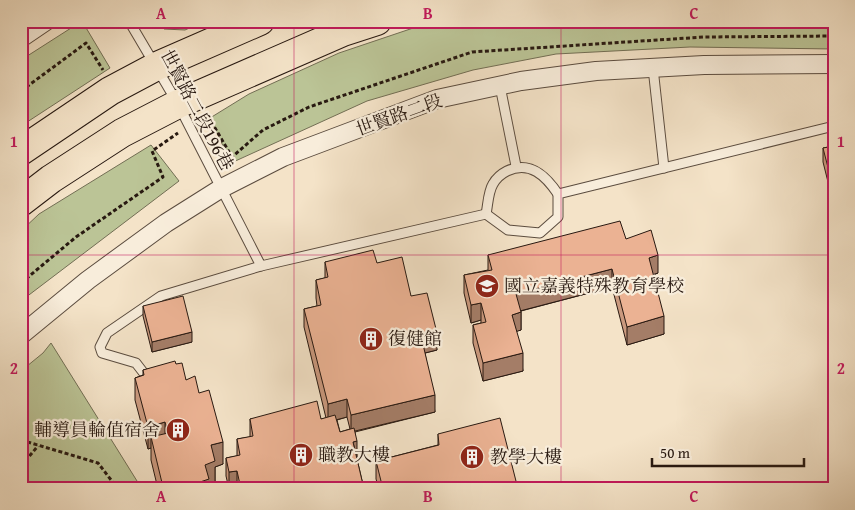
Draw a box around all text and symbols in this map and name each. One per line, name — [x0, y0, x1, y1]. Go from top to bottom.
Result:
text: A — [156, 1, 167, 25]
text: B — [423, 1, 433, 25]
text: C — [689, 1, 699, 25]
street label: 世賢路二段196巷 — [154, 44, 241, 175]
street label: 世賢路二段 — [352, 86, 446, 143]
text: 1 — [10, 129, 18, 153]
text: 1 — [837, 129, 845, 153]
place label: 國立嘉義特殊教育學校 — [504, 272, 684, 299]
school or university icon: 國立嘉義特殊教育學校 — [474, 273, 500, 299]
place label: 復健館 — [388, 325, 442, 352]
building icon: 復健館 — [358, 326, 384, 352]
text: 2 — [10, 356, 18, 380]
text: 2 — [837, 356, 845, 380]
place label: 輔導員輪值宿舍 — [34, 416, 160, 443]
building icon: 輔導員輪值宿舍 — [165, 417, 191, 443]
scale bar — [652, 435, 805, 467]
place label: 職教大樓 — [318, 441, 390, 468]
building icon: 職教大樓 — [288, 442, 314, 468]
text: 50 m — [660, 442, 691, 463]
place label: 教學大樓 — [490, 443, 562, 470]
building icon: 教學大樓 — [459, 444, 485, 470]
text: A — [156, 484, 167, 508]
text: B — [423, 484, 433, 508]
text: C — [689, 484, 699, 508]

